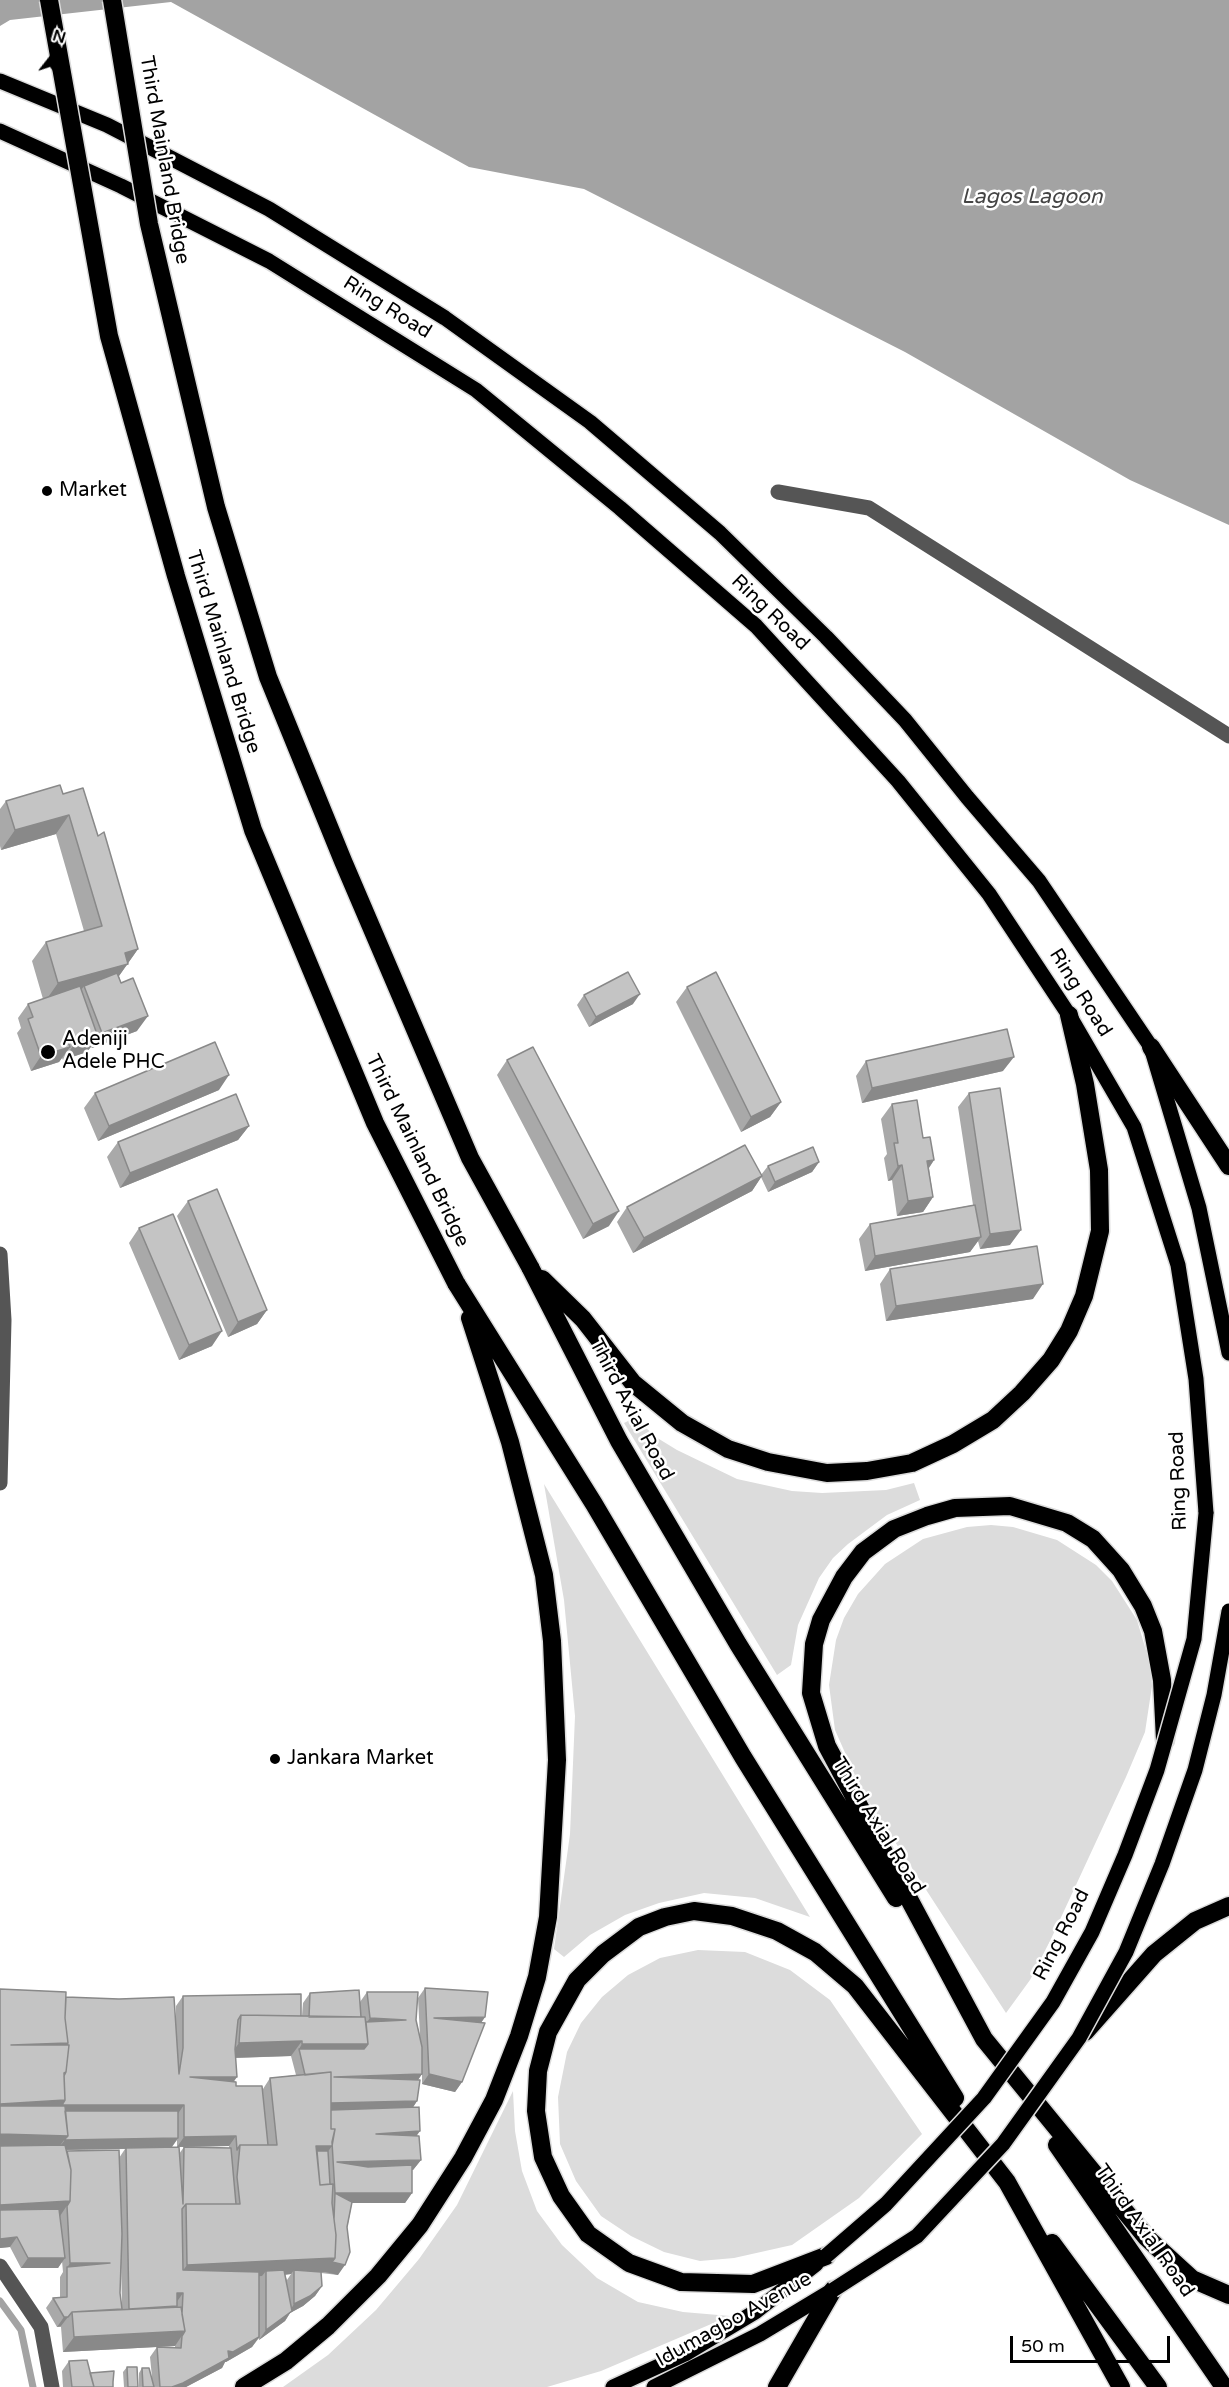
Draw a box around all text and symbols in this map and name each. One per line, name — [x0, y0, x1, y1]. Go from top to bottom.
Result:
north arrow — [24, 24, 84, 84]
text: N — [50, 25, 68, 48]
street label: Third Mainland Bridge — [134, 54, 194, 266]
water label: Lagos Lagoon — [962, 184, 1102, 210]
street label: Ring Road — [338, 271, 436, 345]
place label: Market — [59, 479, 127, 503]
marker: Market — [40, 484, 54, 498]
street label: Third Mainland Bridge — [181, 547, 265, 757]
street label: Ring Road — [726, 570, 814, 656]
street label: Ring Road — [1043, 944, 1117, 1042]
place label: Adeniji Adele PHC — [62, 1028, 165, 1075]
marker: Adeniji Adele PHC — [39, 1043, 57, 1061]
street label: Third Mainland Bridge — [360, 1051, 474, 1251]
street label: Third Axial Road — [584, 1335, 678, 1485]
street label: Ring Road — [1165, 1431, 1193, 1531]
place label: Jankara Market — [287, 1747, 434, 1771]
marker: Jankara Market — [268, 1752, 282, 1766]
street label: Third Axial Road — [826, 1753, 930, 1899]
street label: Ring Road — [1029, 1885, 1095, 1985]
street label: Third Axial Road — [1089, 2160, 1199, 2302]
street label: Idumagbo Avenue — [652, 2267, 816, 2373]
scale bar — [1013, 2324, 1174, 2362]
text: 50 m — [1021, 2335, 1065, 2357]

